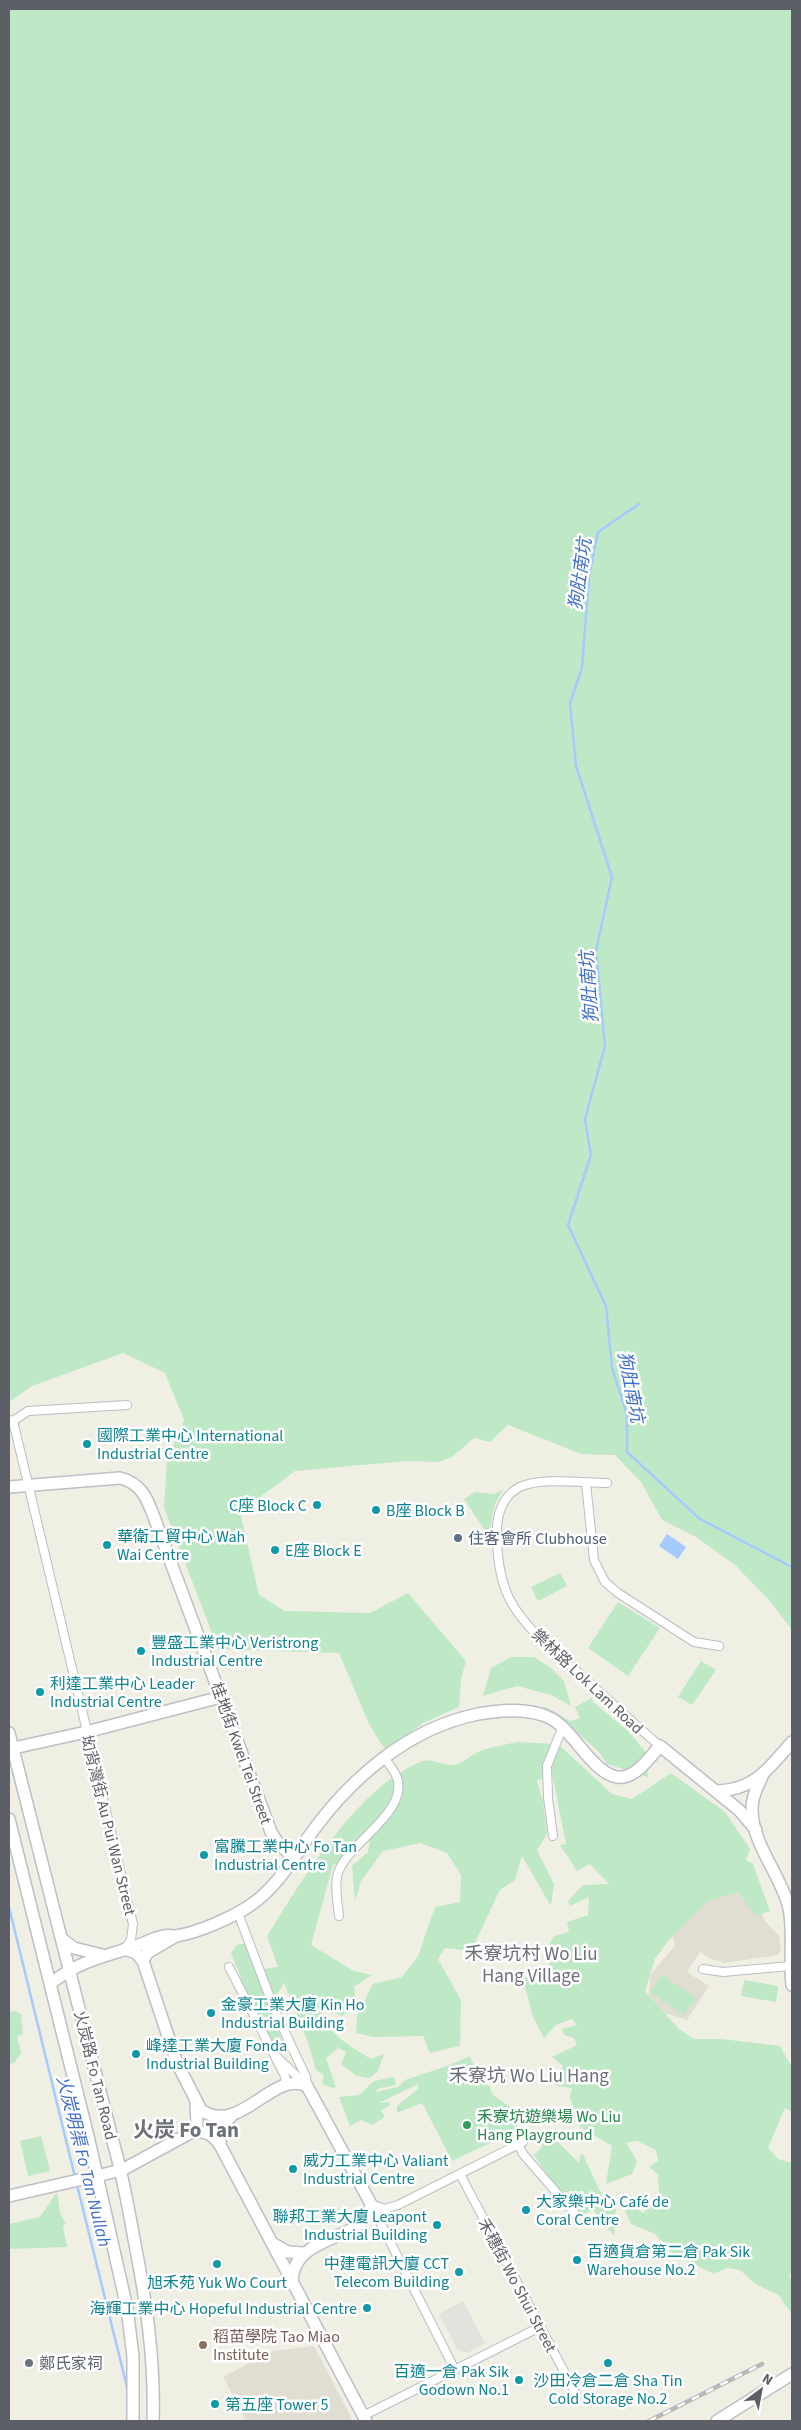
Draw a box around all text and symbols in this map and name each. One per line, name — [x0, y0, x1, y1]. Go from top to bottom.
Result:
water label: 狗肚南坑 — [563, 534, 598, 611]
water label: 狗肚南坑 — [574, 947, 604, 1024]
water label: 狗肚南坑 — [611, 1349, 650, 1428]
place label: 國際工業中心 International Industrial Centre — [97, 1425, 283, 1465]
marker: 國際工業中心 International Industrial Centre — [81, 1438, 93, 1450]
place label: C座 Block C — [229, 1495, 307, 1517]
marker: C座 Block C — [311, 1499, 323, 1511]
place label: B座 Block B — [386, 1500, 465, 1522]
marker: B座 Block B — [370, 1504, 382, 1516]
place label: 華衛工貿中心 Wah Wai Centre — [117, 1526, 245, 1566]
place label: 住客會所 Clubhouse — [468, 1528, 607, 1550]
marker: 住客會所 Clubhouse — [452, 1532, 464, 1544]
marker: 華衛工貿中心 Wah Wai Centre — [101, 1539, 113, 1551]
place label: E座 Block E — [285, 1540, 362, 1562]
marker: E座 Block E — [269, 1544, 281, 1556]
street label: 樂林路 Lok Lam Road — [527, 1624, 648, 1739]
place label: 豐盛工業中心 Veristrong Industrial Centre — [151, 1632, 318, 1672]
marker: 豐盛工業中心 Veristrong Industrial Centre — [135, 1645, 147, 1657]
place label: 利達工業中心 Leader Industrial Centre — [50, 1673, 195, 1713]
street label: 桂地街 Kwei Tei Street — [205, 1679, 277, 1828]
marker: 利達工業中心 Leader Industrial Centre — [34, 1686, 46, 1698]
street label: 㘭背灣街 Au Pui Wan Street — [75, 1733, 141, 1918]
place label: 富騰工業中心 Fo Tan Industrial Centre — [214, 1836, 357, 1876]
marker: 富騰工業中心 Fo Tan Industrial Centre — [198, 1849, 210, 1861]
district label: 禾寮坑村 Wo Liu Hang Village — [464, 1941, 598, 1990]
place label: 金豪工業大廈 Kin Ho Industrial Building — [221, 1994, 364, 2034]
marker: 金豪工業大廈 Kin Ho Industrial Building — [205, 2007, 217, 2019]
street label: 火炭路 Fo Tan Road — [68, 2008, 122, 2142]
place label: 峰達工業大廈 Fonda Industrial Building — [146, 2035, 287, 2075]
marker: 峰達工業大廈 Fonda Industrial Building — [130, 2048, 142, 2060]
district label: 禾寮坑 Wo Liu Hang — [449, 2063, 609, 2090]
water label: 火炭明渠 Fo Tan Nullah — [50, 2073, 117, 2249]
place label: 禾寮坑遊樂場 Wo Liu Hang Playground — [477, 2106, 621, 2146]
district label: 火炭 Fo Tan — [133, 2115, 239, 2145]
marker: 禾寮坑遊樂場 Wo Liu Hang Playground — [461, 2119, 473, 2131]
place label: 威力工業中心 Valiant Industrial Centre — [303, 2150, 449, 2190]
marker: 威力工業中心 Valiant Industrial Centre — [287, 2163, 299, 2175]
place label: 大家樂中心 Café de Coral Centre — [536, 2191, 669, 2231]
marker: 大家樂中心 Café de Coral Centre — [520, 2204, 532, 2216]
place label: 聯邦工業大廈 Leapont Industrial Building — [273, 2206, 428, 2246]
street label: 禾穗街 Wo Shui Street — [472, 2215, 562, 2357]
marker: 聯邦工業大廈 Leapont Industrial Building — [431, 2219, 443, 2231]
place label: 百適貨倉第二倉 Pak Sik Warehouse No.2 — [587, 2241, 750, 2281]
place label: 中建電訊大廈 CCT Telecom Building — [324, 2253, 449, 2293]
marker: 百適貨倉第二倉 Pak Sik Warehouse No.2 — [571, 2254, 583, 2266]
marker: 旭禾苑 Yuk Wo Court — [211, 2258, 223, 2270]
marker: 中建電訊大廈 CCT Telecom Building — [453, 2266, 465, 2278]
place label: 旭禾苑 Yuk Wo Court — [147, 2272, 288, 2294]
place label: 海輝工業中心 Hopeful Industrial Centre — [90, 2298, 357, 2320]
marker: 海輝工業中心 Hopeful Industrial Centre — [361, 2302, 373, 2314]
place label: 稻苗學院 Tao Miao Institute — [213, 2326, 340, 2366]
marker: 稻苗學院 Tao Miao Institute — [197, 2339, 209, 2351]
place label: 鄭氏家祠 — [39, 2353, 103, 2375]
marker: 鄭氏家祠 — [23, 2357, 35, 2369]
marker: 沙田冷倉二倉 Sha Tin Cold Storage No.2 — [602, 2357, 614, 2369]
place label: 百適一倉 Pak Sik Godown No.1 — [394, 2361, 509, 2401]
north arrow — [736, 2365, 786, 2415]
text: N — [758, 2369, 777, 2391]
place label: 沙田冷倉二倉 Sha Tin Cold Storage No.2 — [534, 2370, 682, 2410]
marker: 百適一倉 Pak Sik Godown No.1 — [513, 2374, 525, 2386]
place label: 第五座 Tower 5 — [225, 2394, 328, 2416]
marker: 第五座 Tower 5 — [209, 2398, 221, 2410]

